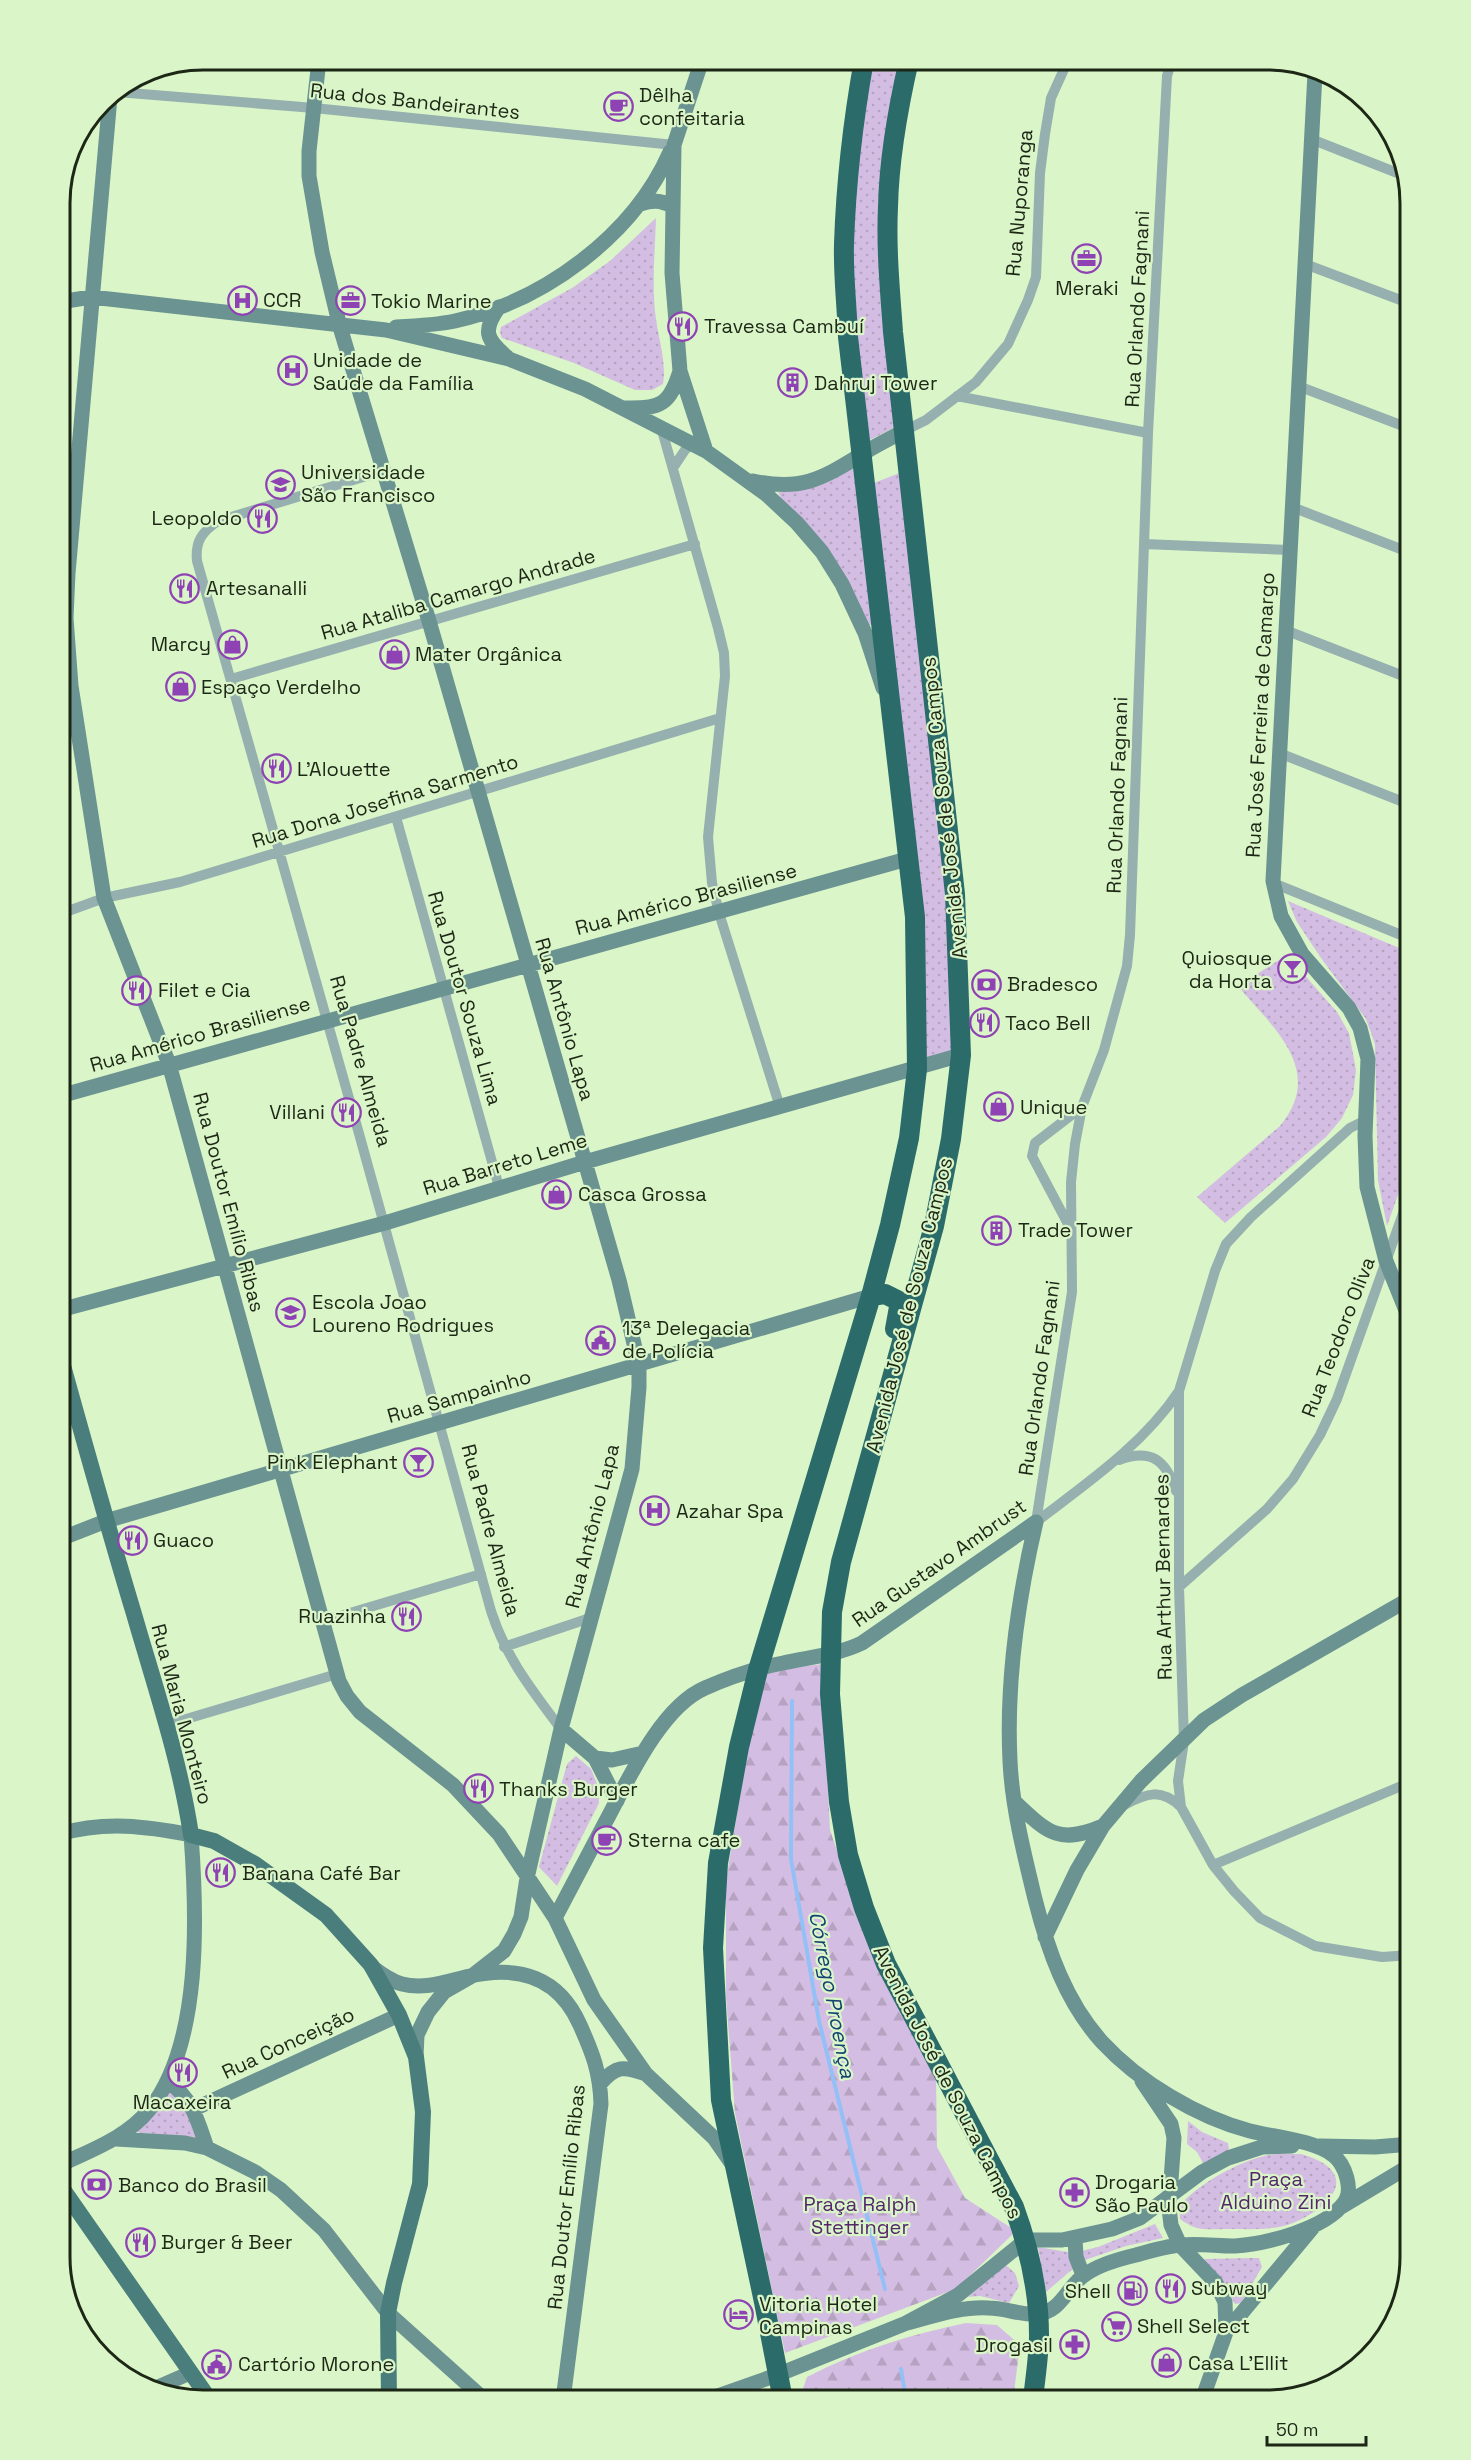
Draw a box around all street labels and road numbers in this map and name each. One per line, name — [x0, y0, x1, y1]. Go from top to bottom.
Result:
street label: Rua dos Bandeirantes — [309, 77, 521, 125]
street label: Rua Nuporanga — [1000, 128, 1038, 278]
street label: Rua Orlando Fagnani — [1119, 210, 1155, 408]
street label: Rua Ataliba Camargo Andrade — [318, 542, 598, 646]
street label: Rua José Ferreira de Camargo — [1240, 572, 1280, 858]
street label: Avenida José de Souza Campos — [915, 656, 973, 960]
street label: Rua Orlando Fagnani — [1101, 696, 1133, 894]
street label: Rua Dona Josefina Sarmento — [249, 748, 521, 854]
street label: Rua Américo Brasiliense — [572, 857, 800, 941]
street label: Rua Doutor Souza Lima — [422, 888, 508, 1108]
street label: Rua Antônio Lapa — [529, 934, 601, 1104]
street label: Rua Padre Almeida — [324, 972, 398, 1150]
street label: Rua Américo Brasiliense — [87, 990, 313, 1078]
street label: Rua Doutor Emílio Ribas — [187, 1089, 271, 1315]
street label: Rua Barreto Leme — [420, 1127, 590, 1201]
street label: Avenida José de Souza Campos — [860, 1155, 958, 1455]
street label: Rua Teodoro Oliva — [1295, 1253, 1381, 1421]
street label: Rua Orlando Fagnani — [1012, 1279, 1066, 1477]
street label: Rua Sampainho — [384, 1363, 534, 1429]
street label: Rua Padre Almeida — [456, 1441, 526, 1619]
street label: Rua Antônio Lapa — [559, 1441, 625, 1611]
street label: Rua Arthur Bernardes — [1148, 1474, 1178, 1680]
street label: Rua Gustavo Ambrust — [847, 1493, 1031, 1633]
street label: Rua Maria Monteiro — [145, 1621, 219, 1807]
street label: Avenida José de Souza Campos — [868, 1941, 1028, 2223]
street label: Rua Conceição — [218, 2001, 358, 2085]
street label: Rua Doutor Emílio Ribas — [541, 2083, 591, 2311]

